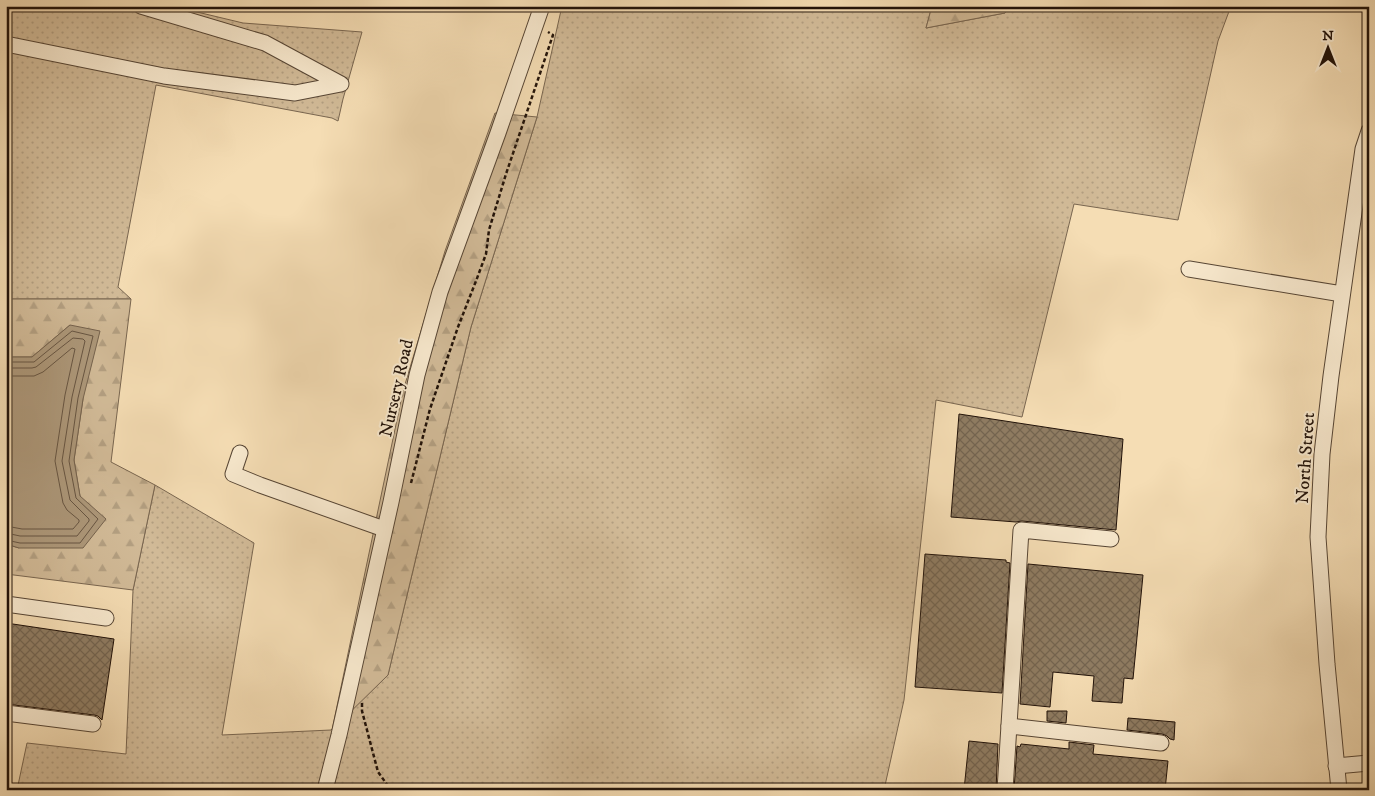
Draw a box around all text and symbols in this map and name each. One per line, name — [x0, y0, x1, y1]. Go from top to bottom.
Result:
north arrow — [1302, 22, 1352, 72]
text: N — [1322, 27, 1334, 45]
street label: Nursery Road — [375, 337, 419, 439]
street label: North Street — [1292, 411, 1320, 504]

